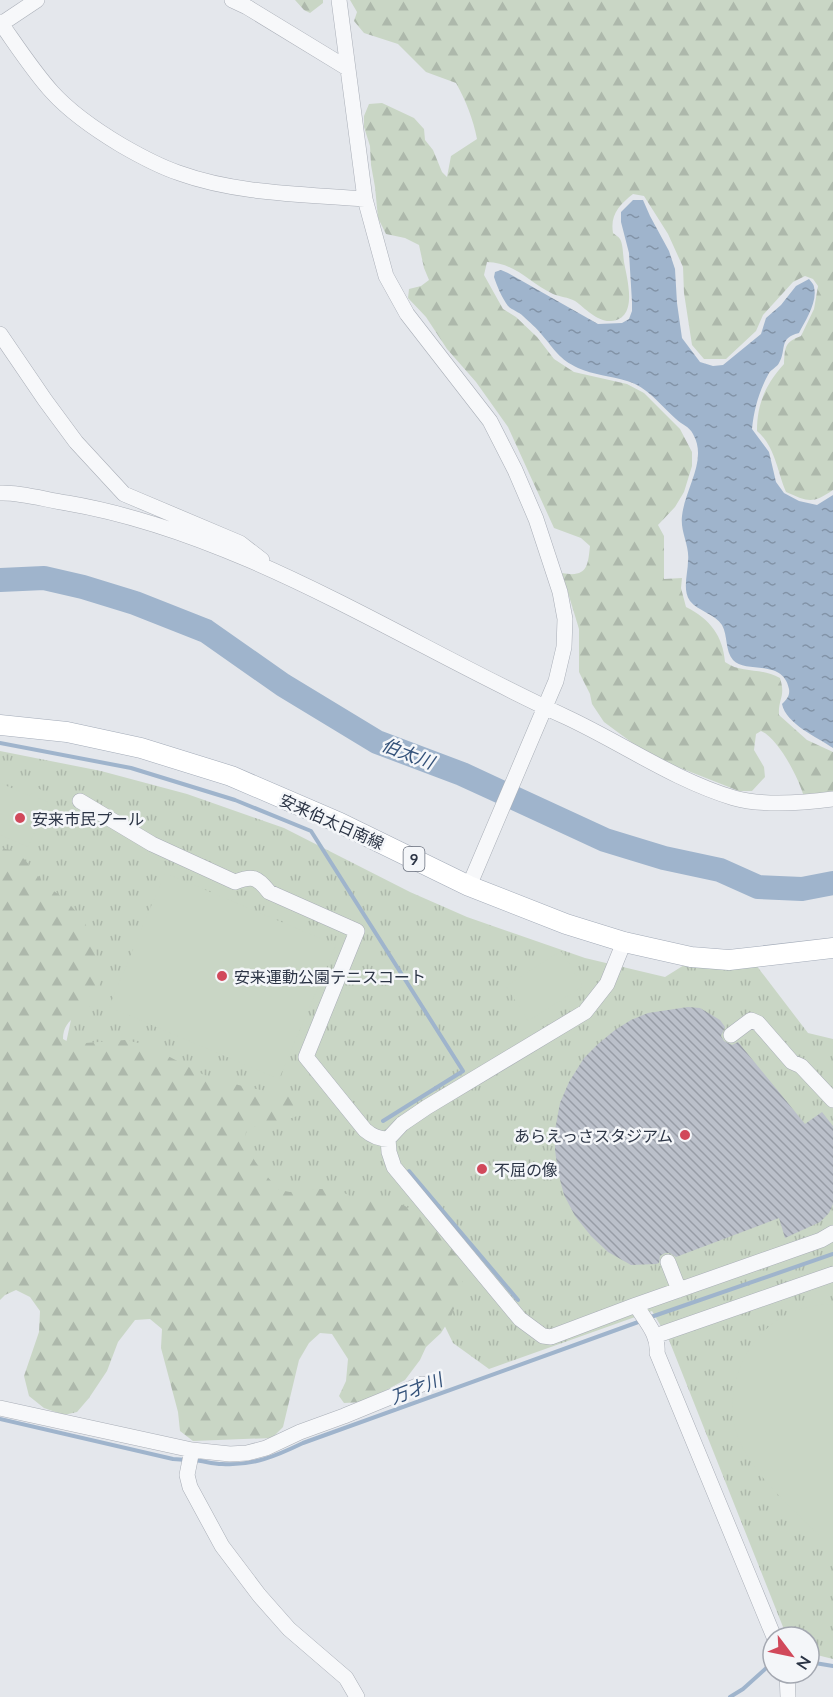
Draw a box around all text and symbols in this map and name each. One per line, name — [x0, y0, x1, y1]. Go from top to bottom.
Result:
water label: 伯太川 — [379, 733, 439, 774]
street label: 安来伯太日南線 — [277, 790, 387, 852]
place label: 安来市民プール — [32, 809, 144, 828]
marker: 安来市民プール — [13, 811, 27, 825]
road number: 9 — [404, 847, 424, 871]
place label: 安来運動公園テニスコート — [234, 967, 426, 986]
marker: 安来運動公園テニスコート — [215, 969, 229, 983]
place label: あらえっさスタジアム — [514, 1126, 673, 1145]
marker: あらえっさスタジアム — [678, 1128, 692, 1142]
place label: 不屈の像 — [494, 1160, 558, 1179]
marker: 不屈の像 — [475, 1162, 489, 1176]
water label: 万才川 — [387, 1367, 447, 1408]
north arrow — [761, 1625, 821, 1685]
text: N — [793, 1653, 815, 1673]

